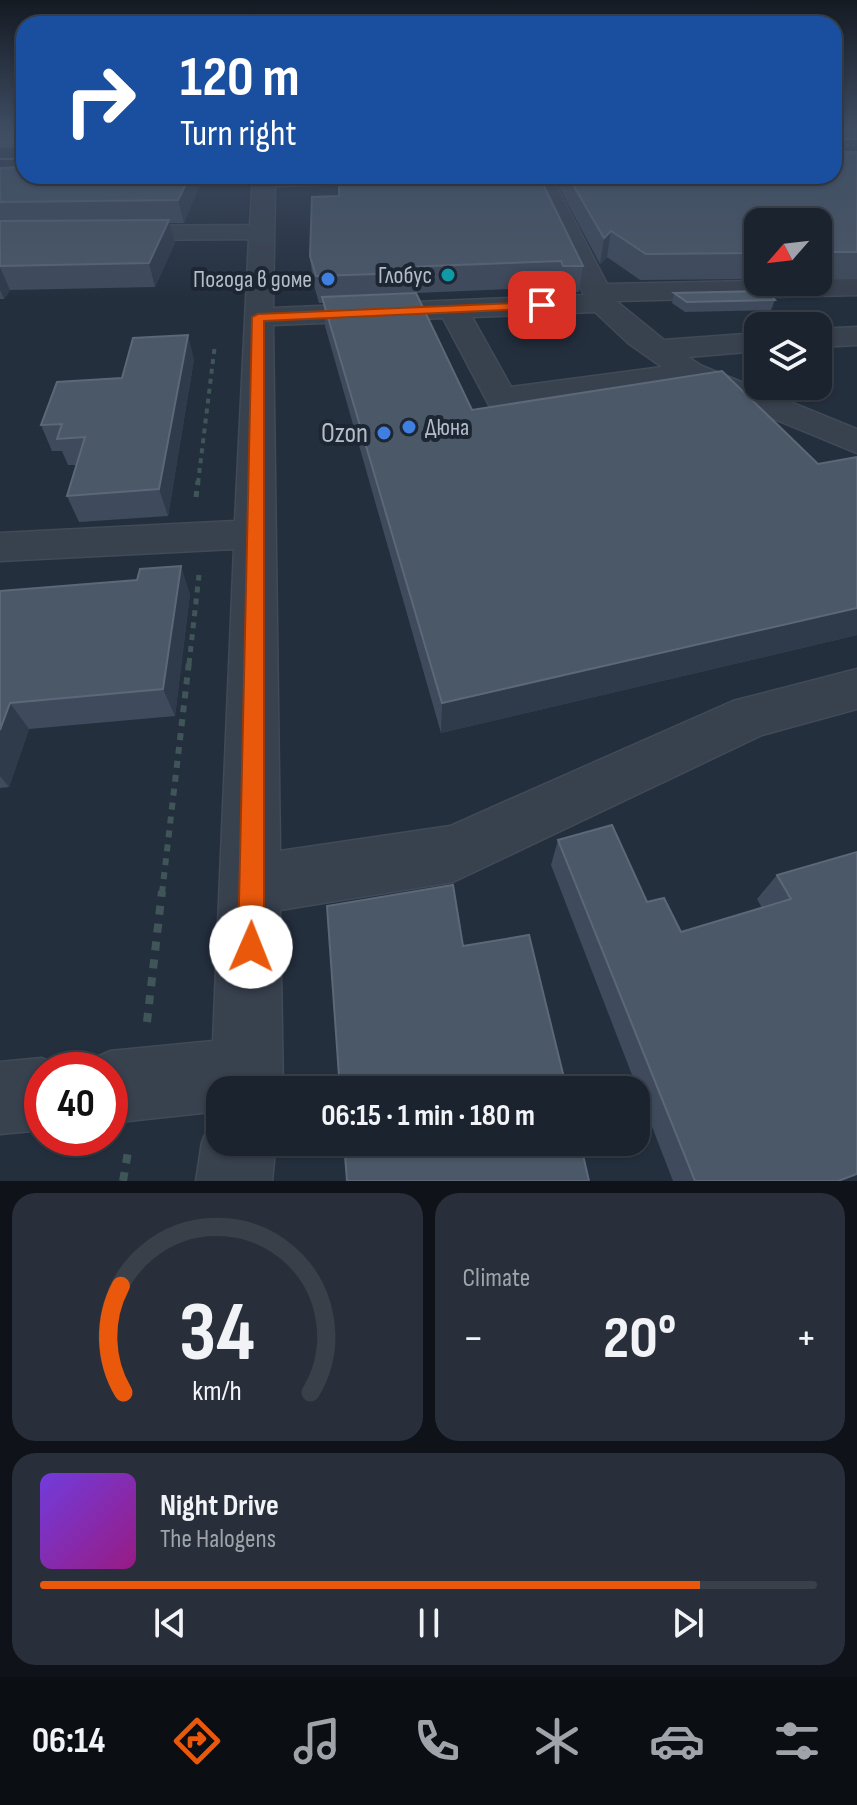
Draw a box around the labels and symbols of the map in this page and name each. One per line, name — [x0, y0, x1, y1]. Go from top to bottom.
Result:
north arrow — [744, 208, 832, 296]
place label: Глобус — [378, 261, 432, 290]
place label: Погода в доме — [193, 265, 312, 294]
marker: Глобус — [439, 266, 457, 284]
marker: Погода в доме — [319, 270, 337, 288]
pin — [508, 271, 576, 339]
place label: Дюна — [425, 413, 469, 442]
place label: Ozon — [321, 417, 368, 450]
marker: Дюна — [400, 418, 418, 436]
marker: Ozon — [375, 424, 393, 442]
position arrow — [209, 905, 293, 989]
speed limit sign: 40 — [24, 1052, 128, 1156]

